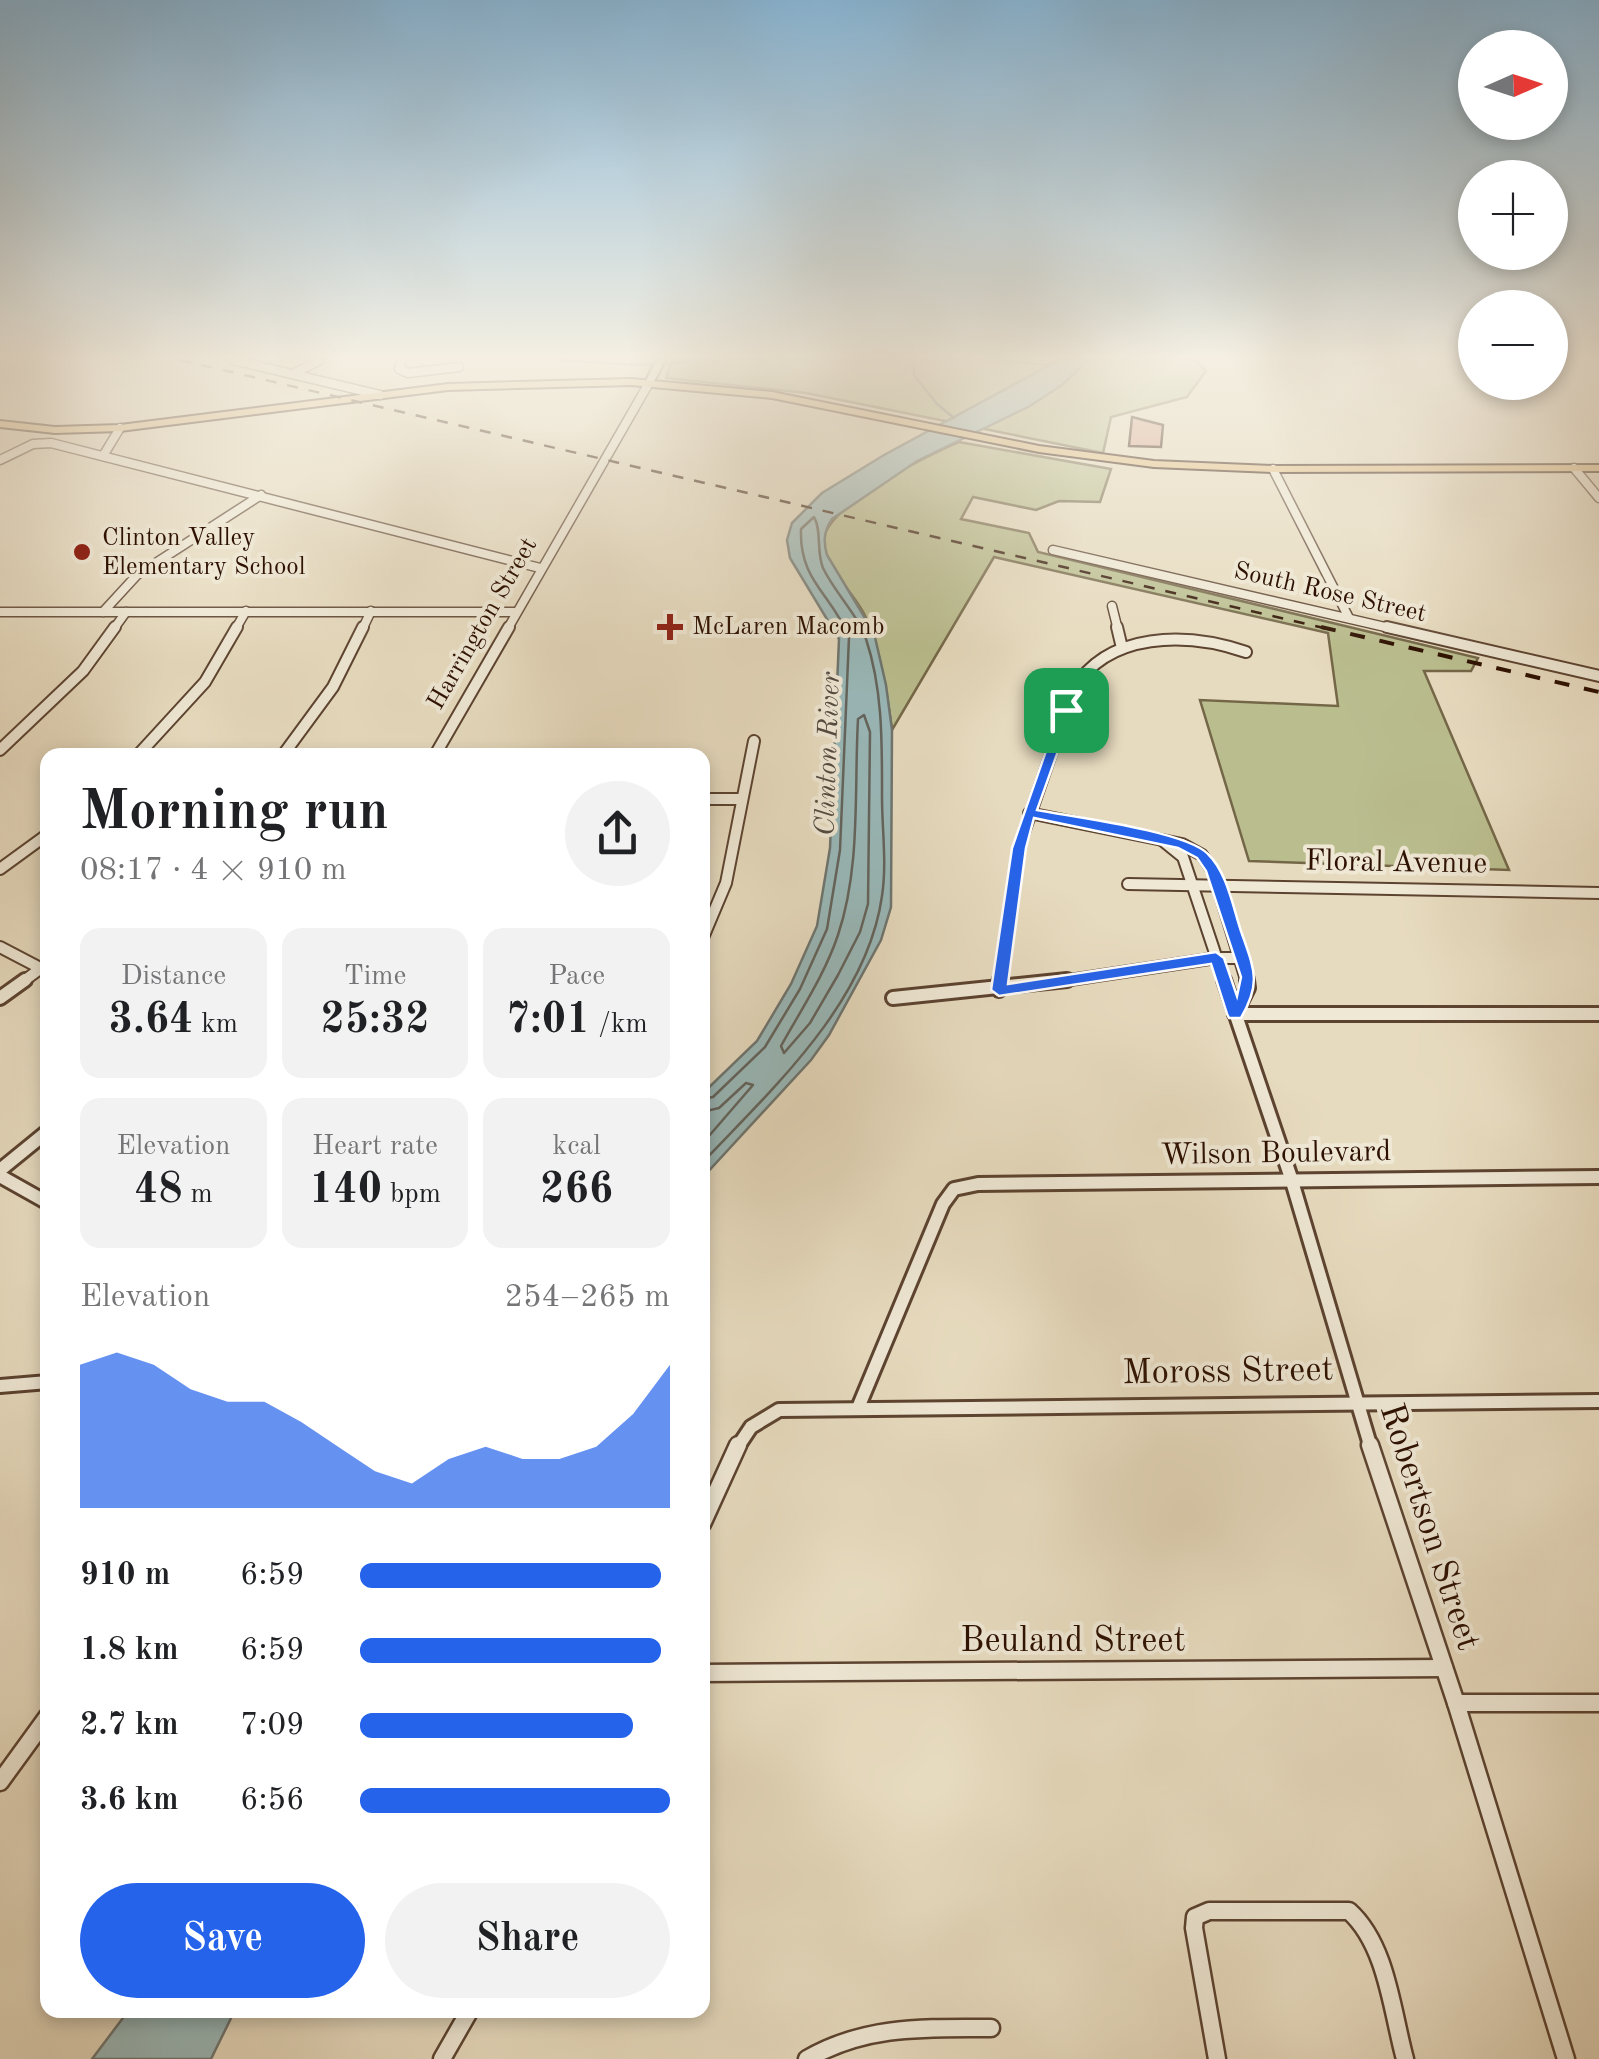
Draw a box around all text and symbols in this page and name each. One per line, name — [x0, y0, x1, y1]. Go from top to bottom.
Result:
north arrow — [1458, 30, 1568, 140]
map controls — [1458, 30, 1568, 400]
button: + — [1458, 160, 1568, 270]
button: − — [1458, 290, 1568, 400]
place label: Clinton Valley Elementary School — [102, 526, 306, 580]
street label: Harrington Street — [424, 534, 542, 714]
marker: Clinton Valley Elementary School — [71, 541, 93, 563]
street label: South Rose Street — [1231, 559, 1429, 627]
marker: McLaren Macomb — [657, 614, 683, 640]
place label: McLaren Macomb — [692, 615, 884, 640]
pin — [1024, 668, 1109, 753]
water label: Clinton River — [812, 670, 846, 837]
icon: arrive — [1039, 683, 1094, 738]
button: share — [565, 781, 670, 886]
text: Morning run — [80, 786, 389, 841]
street label: Floral Avenue — [1305, 846, 1487, 880]
text: 08:17 · 4 × 910 m — [80, 855, 347, 887]
text: Distance — [121, 963, 226, 991]
text: Time — [344, 963, 406, 991]
text: Pace — [548, 963, 605, 991]
text: 3.64 — [109, 1000, 193, 1042]
text: 25:32 — [320, 1000, 430, 1042]
text: 7:01 — [506, 1000, 590, 1042]
text: km — [193, 1011, 238, 1039]
text: /km — [590, 1011, 648, 1039]
text: Elevation — [116, 1133, 230, 1161]
text: Heart rate — [312, 1133, 438, 1161]
text: kcal — [553, 1133, 601, 1161]
street label: Wilson Boulevard — [1160, 1137, 1392, 1171]
text: 48 — [134, 1170, 183, 1212]
text: 140 — [309, 1170, 382, 1212]
text: 266 — [540, 1170, 613, 1212]
text: m — [183, 1181, 213, 1209]
text: bpm — [382, 1181, 441, 1209]
text: Elevation — [80, 1282, 210, 1314]
text: 254–265 m — [504, 1282, 670, 1314]
street label: Moross Street — [1122, 1353, 1334, 1391]
street label: Robertson Street — [1373, 1399, 1485, 1655]
text: 910 m — [80, 1560, 170, 1592]
text: 6:59 — [240, 1560, 305, 1592]
street label: Beuland Street — [960, 1624, 1186, 1659]
text: 1.8 km — [80, 1635, 179, 1667]
text: 6:59 — [240, 1635, 305, 1667]
text: 2.7 km — [80, 1710, 179, 1742]
text: 7:09 — [240, 1710, 305, 1742]
text: 3.6 km — [80, 1785, 179, 1817]
text: 6:56 — [240, 1785, 305, 1817]
button: Save — [80, 1883, 365, 1998]
button: Share — [385, 1883, 670, 1998]

